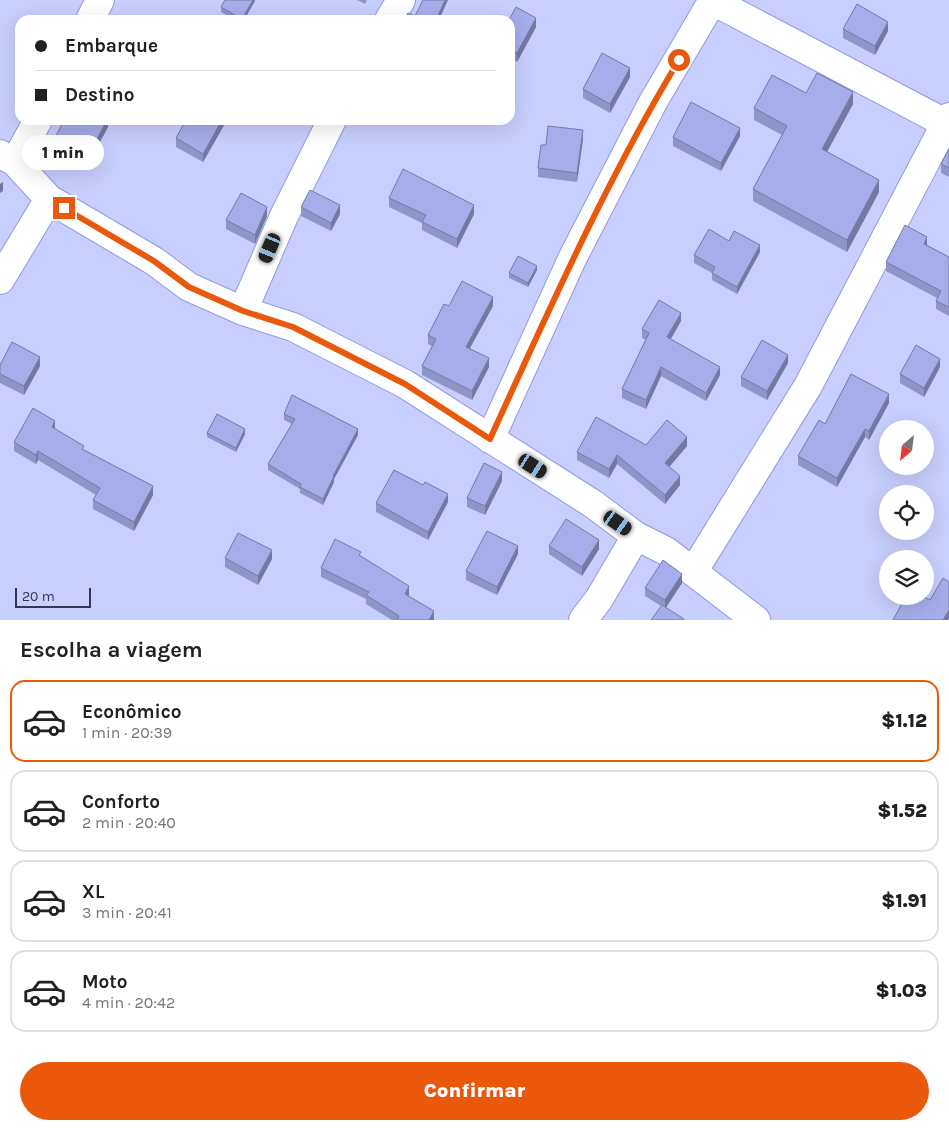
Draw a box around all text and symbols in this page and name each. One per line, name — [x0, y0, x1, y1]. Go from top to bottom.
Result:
text: Embarque — [65, 35, 158, 57]
route start — [668, 49, 690, 71]
text: Destino — [65, 84, 134, 106]
callout: 1 min — [23, 136, 105, 170]
text: 1 min — [42, 143, 84, 162]
route end — [53, 197, 75, 219]
car — [257, 231, 282, 265]
north arrow — [879, 420, 934, 475]
map controls — [879, 420, 934, 605]
car — [516, 452, 549, 480]
button: locate — [879, 485, 934, 540]
car — [601, 508, 634, 538]
button: layers — [879, 550, 934, 605]
scale bar — [15, 585, 91, 608]
text: 20 m — [22, 588, 55, 605]
text: Escolha a viagem — [20, 637, 203, 663]
icon: car — [22, 699, 67, 744]
text: Econômico — [82, 701, 182, 723]
text: $1.12 — [881, 710, 927, 732]
text: 1 min · 20:39 — [82, 723, 172, 742]
icon: car — [22, 789, 67, 834]
text: Conforto — [82, 791, 160, 813]
text: $1.52 — [877, 800, 927, 822]
text: 2 min · 20:40 — [82, 813, 176, 832]
icon: car — [22, 879, 67, 924]
text: XL — [82, 881, 104, 903]
text: $1.91 — [881, 890, 927, 912]
text: 3 min · 20:41 — [82, 903, 172, 922]
icon: car — [22, 969, 67, 1014]
text: Moto — [82, 971, 128, 993]
text: $1.03 — [875, 980, 927, 1002]
text: 4 min · 20:42 — [82, 993, 175, 1012]
button: Confirmar — [20, 1062, 929, 1120]

